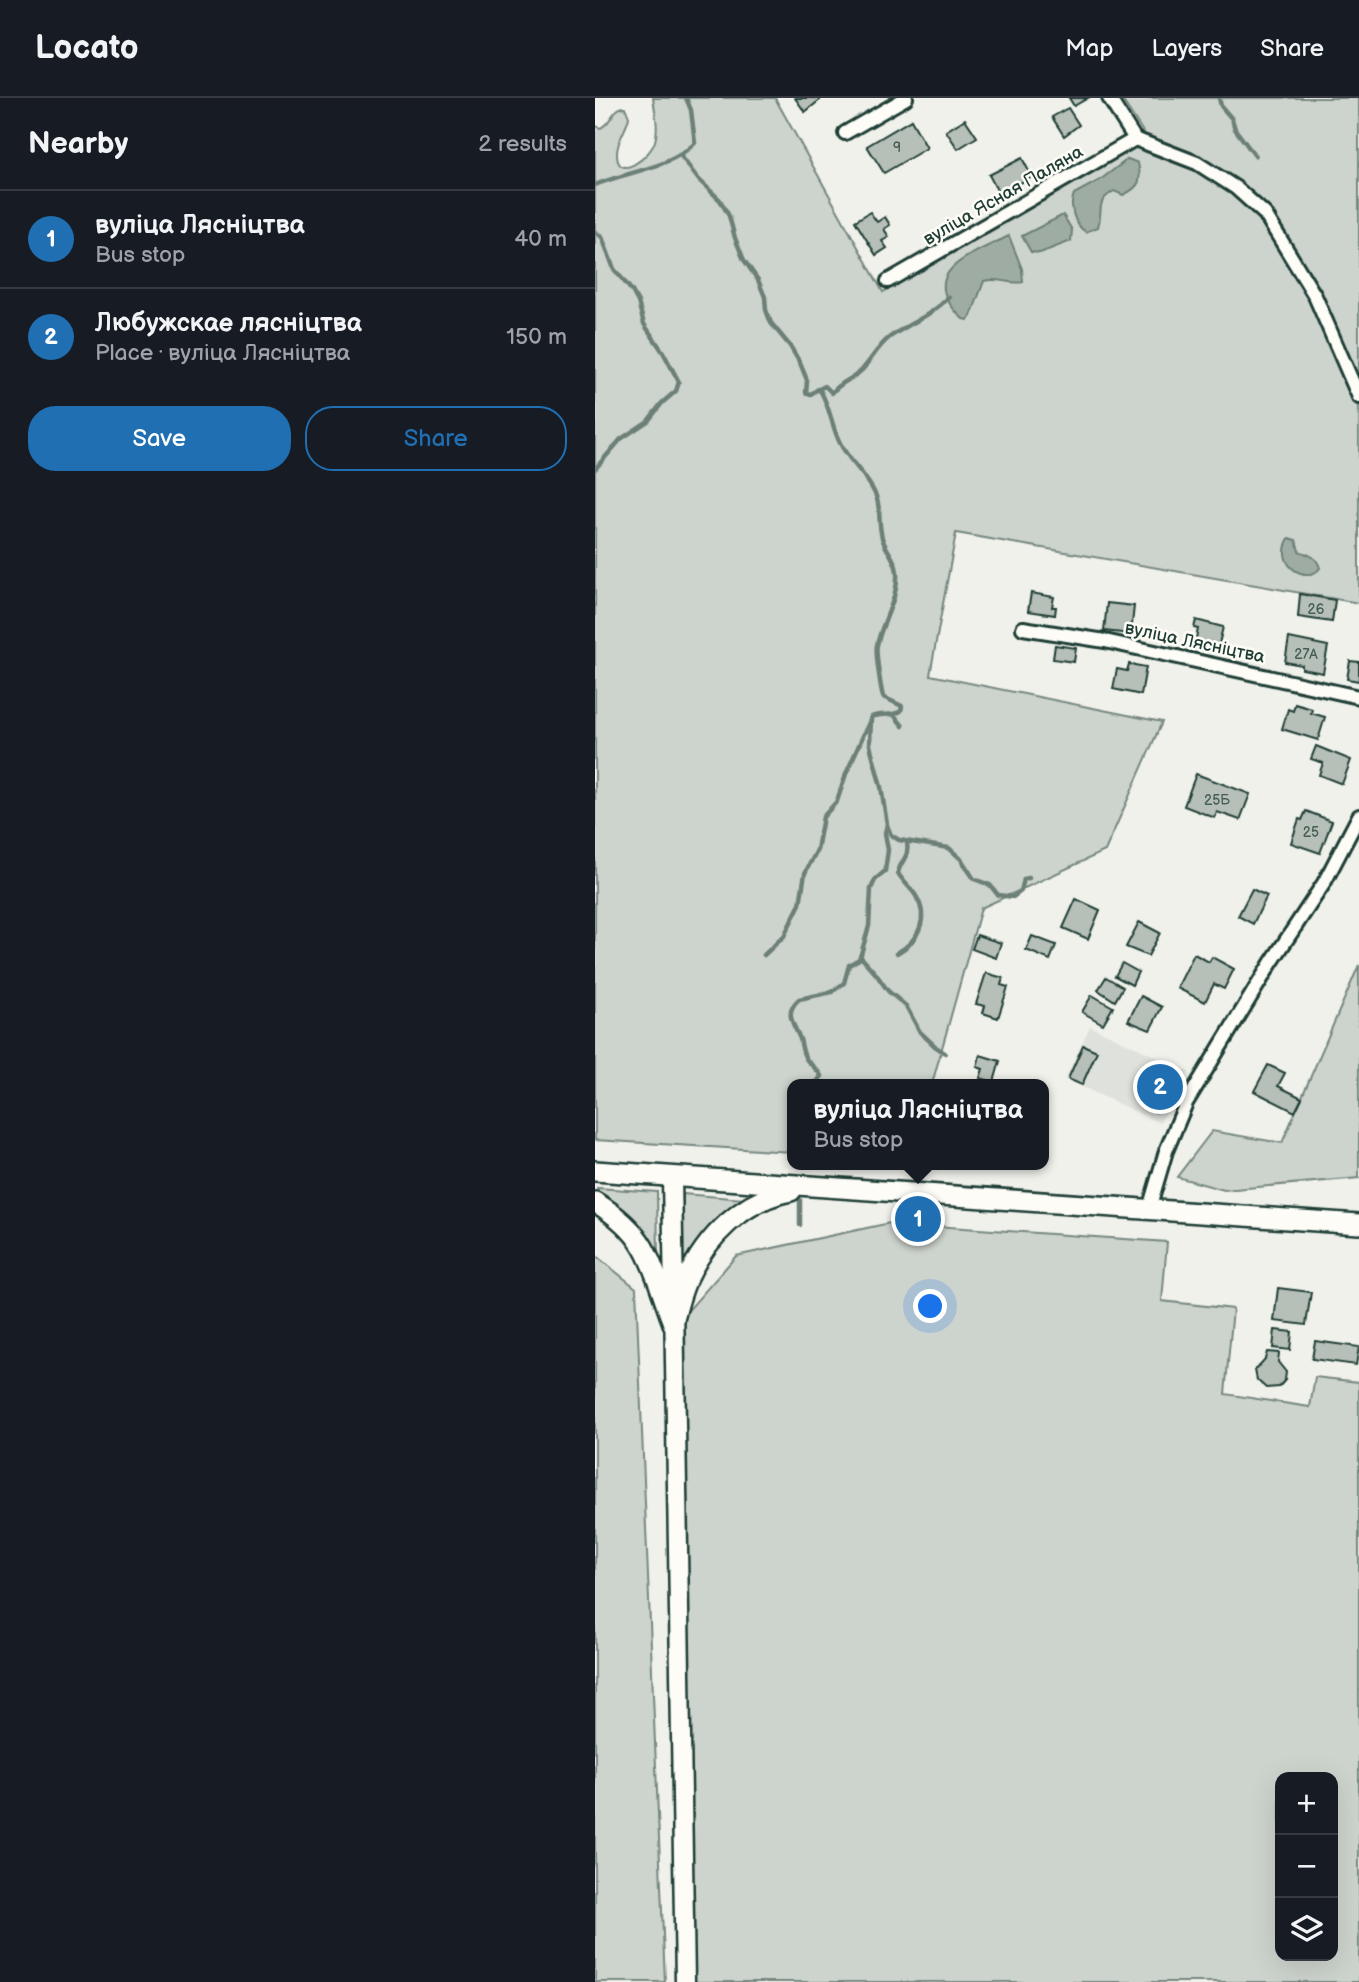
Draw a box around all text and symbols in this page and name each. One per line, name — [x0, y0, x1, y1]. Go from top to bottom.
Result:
text: Locato — [35, 28, 139, 68]
text: Map — [1065, 34, 1113, 63]
text: Layers — [1151, 34, 1222, 63]
text: Share — [1260, 34, 1324, 63]
text: Nearby — [28, 126, 128, 162]
text: 2 results — [478, 130, 567, 158]
house number: 9 — [893, 139, 901, 156]
street label: вуліца Ясная Паляна — [920, 141, 1087, 250]
text: вуліца Лясніцтва — [95, 210, 305, 241]
text: 1 — [46, 225, 56, 253]
text: 40 m — [514, 225, 567, 253]
text: Bus stop — [95, 241, 185, 269]
text: Любужскае лясніцтва — [95, 308, 362, 339]
text: 2 — [44, 323, 58, 351]
text: 150 m — [506, 323, 567, 351]
text: Place · вуліца Лясніцтва — [95, 339, 350, 367]
button: Save — [28, 406, 291, 471]
button: Share — [305, 406, 567, 471]
house number: 26 — [1308, 601, 1325, 618]
street label: вуліца Лясніцтва — [1123, 617, 1267, 668]
house number: 27А — [1294, 646, 1318, 663]
house number: 25Б — [1204, 792, 1230, 809]
house number: 25 — [1303, 824, 1319, 841]
pin: 2 — [1137, 1061, 1183, 1113]
popup — [787, 1079, 1049, 1170]
text: вуліца Лясніцтва — [813, 1095, 1023, 1126]
text: Bus stop — [813, 1126, 903, 1154]
pin: 1 — [895, 1193, 941, 1245]
your location — [913, 1289, 947, 1323]
map controls — [1275, 1772, 1338, 1961]
button: + — [1275, 1772, 1338, 1835]
button: − — [1275, 1835, 1338, 1898]
button: layers — [1275, 1898, 1338, 1961]

